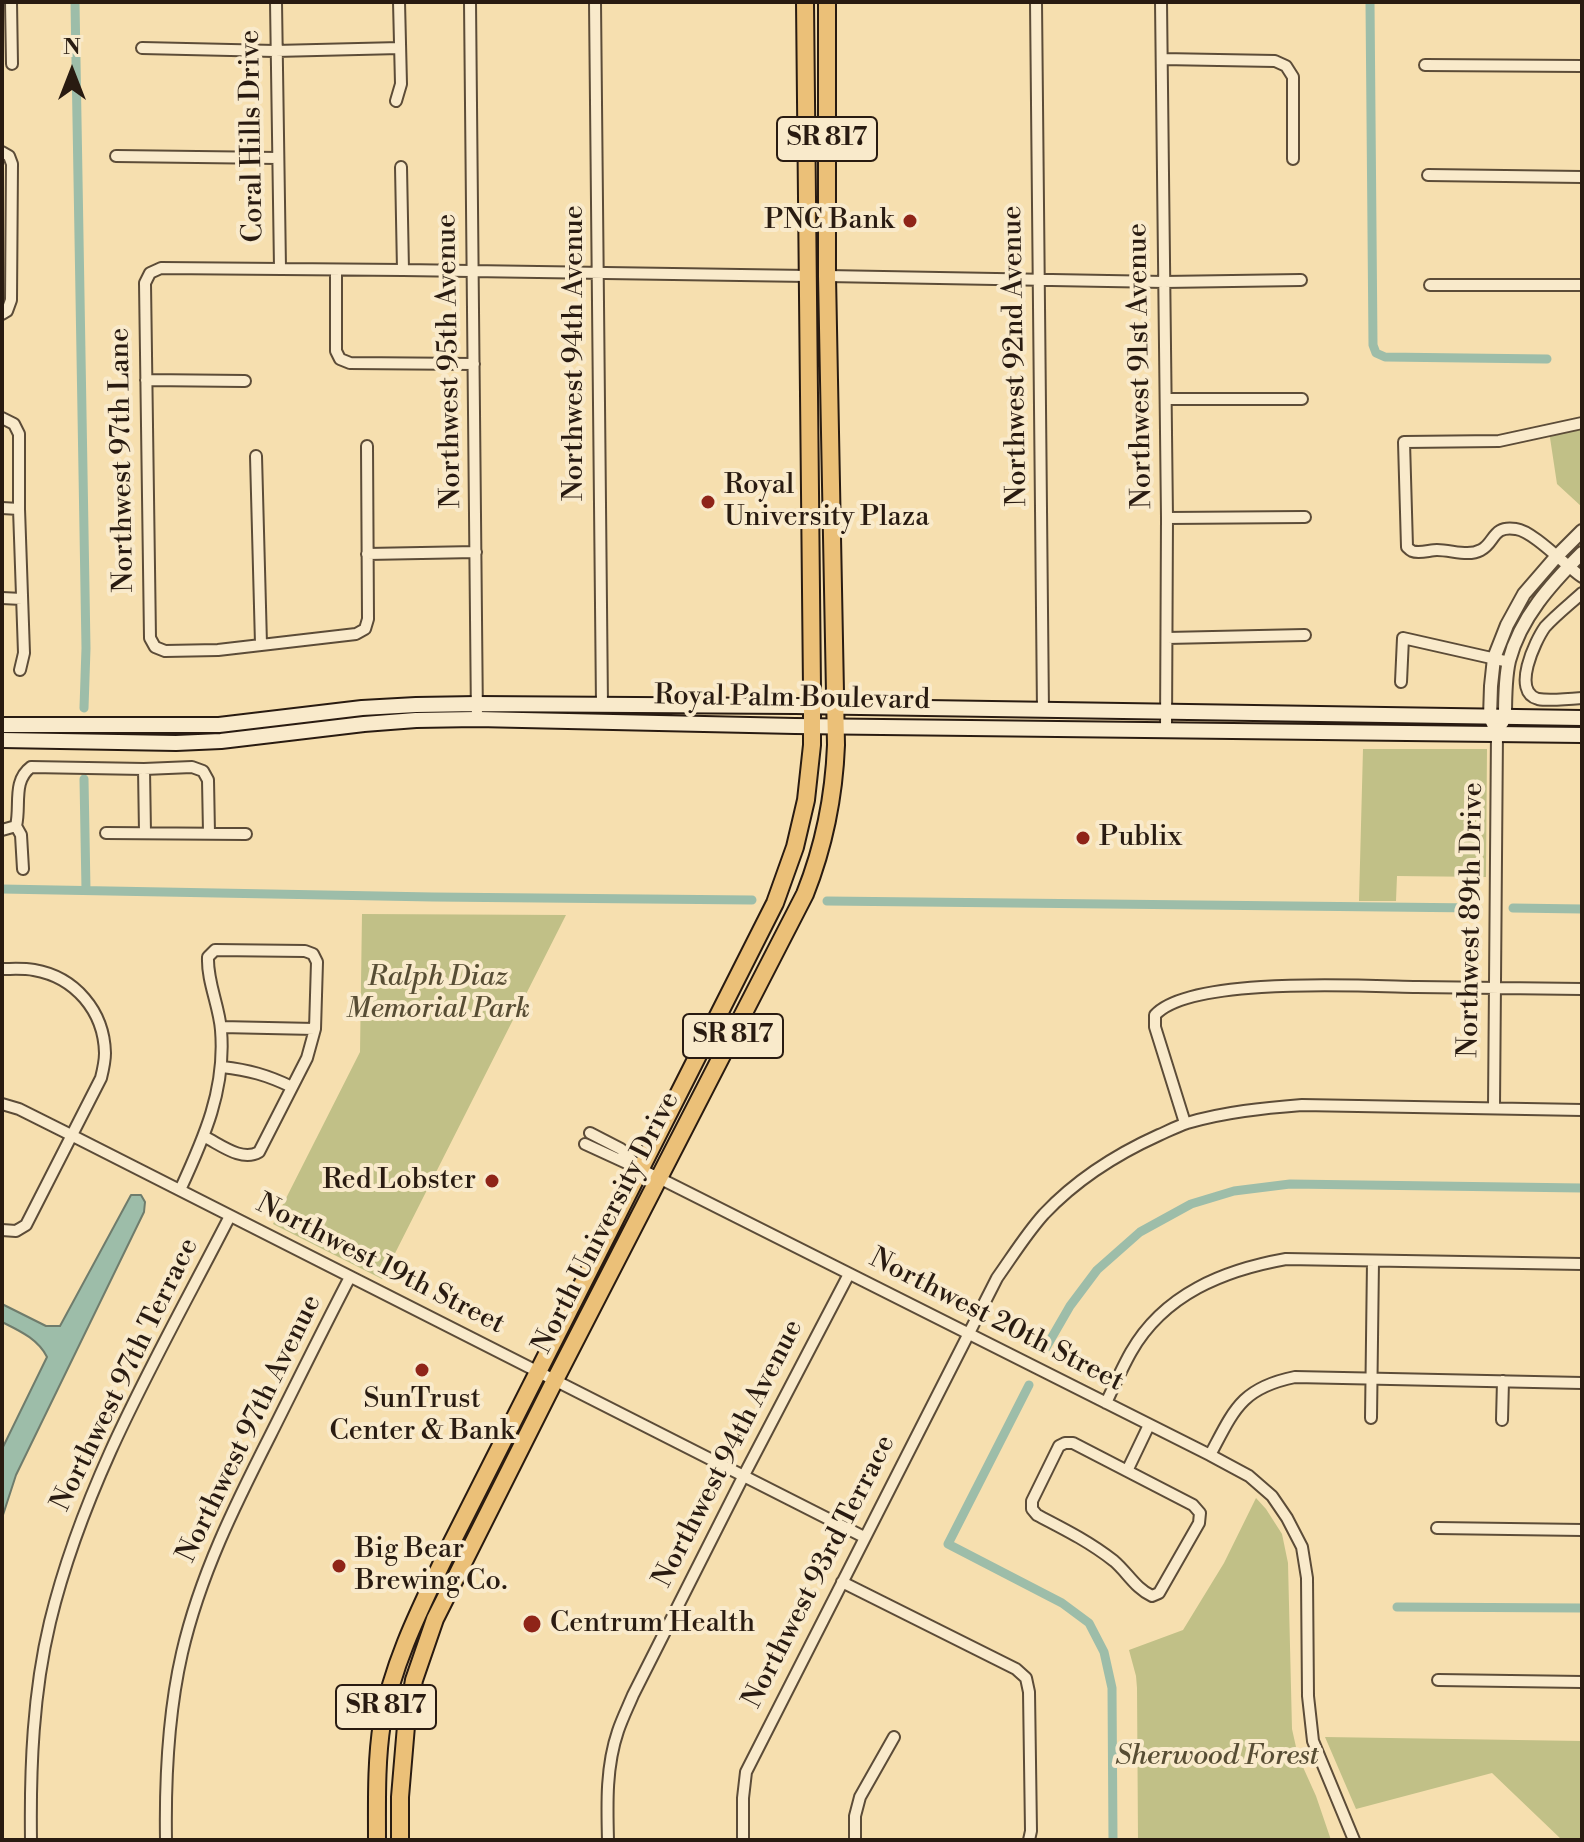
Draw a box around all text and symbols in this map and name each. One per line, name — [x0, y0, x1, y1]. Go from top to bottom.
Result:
street label: Coral Hills Drive — [234, 29, 272, 243]
north arrow — [32, 32, 112, 112]
text: N — [63, 34, 81, 61]
road number: SR 817 — [777, 117, 877, 161]
place label: PNC Bank — [764, 204, 894, 238]
street label: Northwest 94th Avenue — [558, 205, 592, 501]
street label: Northwest 92nd Avenue — [997, 205, 1035, 507]
marker: PNC Bank — [901, 212, 919, 230]
street label: Northwest 95th Avenue — [431, 213, 469, 509]
street label: Northwest 91st Avenue — [1122, 223, 1160, 509]
street label: Northwest 97th Lane — [104, 327, 142, 593]
place label: Royal University Plaza — [724, 469, 929, 535]
marker: Royal University Plaza — [699, 493, 717, 511]
street label: Royal Palm Boulevard — [654, 680, 930, 718]
street label: Northwest 89th Drive — [1453, 782, 1491, 1058]
place label: Publix — [1099, 821, 1182, 855]
marker: Publix — [1074, 829, 1092, 847]
park label: Ralph Diaz Memorial Park — [346, 961, 530, 1027]
road number: SR 817 — [683, 1014, 783, 1058]
street label: North University Drive — [526, 1087, 688, 1359]
place label: Red Lobster — [322, 1164, 476, 1198]
marker: Red Lobster — [483, 1172, 501, 1190]
street label: Northwest 19th Street — [250, 1188, 510, 1342]
street label: Northwest 97th Terrace — [45, 1233, 207, 1517]
street label: Northwest 20th Street — [863, 1242, 1129, 1400]
street label: Northwest 97th Avenue — [171, 1290, 329, 1568]
street label: Northwest 94th Avenue — [647, 1315, 811, 1593]
marker: SunTrust Center & Bank — [413, 1361, 431, 1379]
place label: SunTrust Center & Bank — [329, 1383, 515, 1449]
street label: Northwest 93rd Terrace — [737, 1430, 903, 1714]
place label: Big Bear Brewing Co. — [355, 1533, 508, 1599]
marker: Big Bear Brewing Co. — [330, 1557, 348, 1575]
place label: Centrum Health — [550, 1607, 755, 1641]
marker: Centrum Health — [521, 1613, 543, 1635]
road number: SR 817 — [336, 1685, 436, 1729]
park label: Sherwood Forest — [1115, 1740, 1319, 1774]

